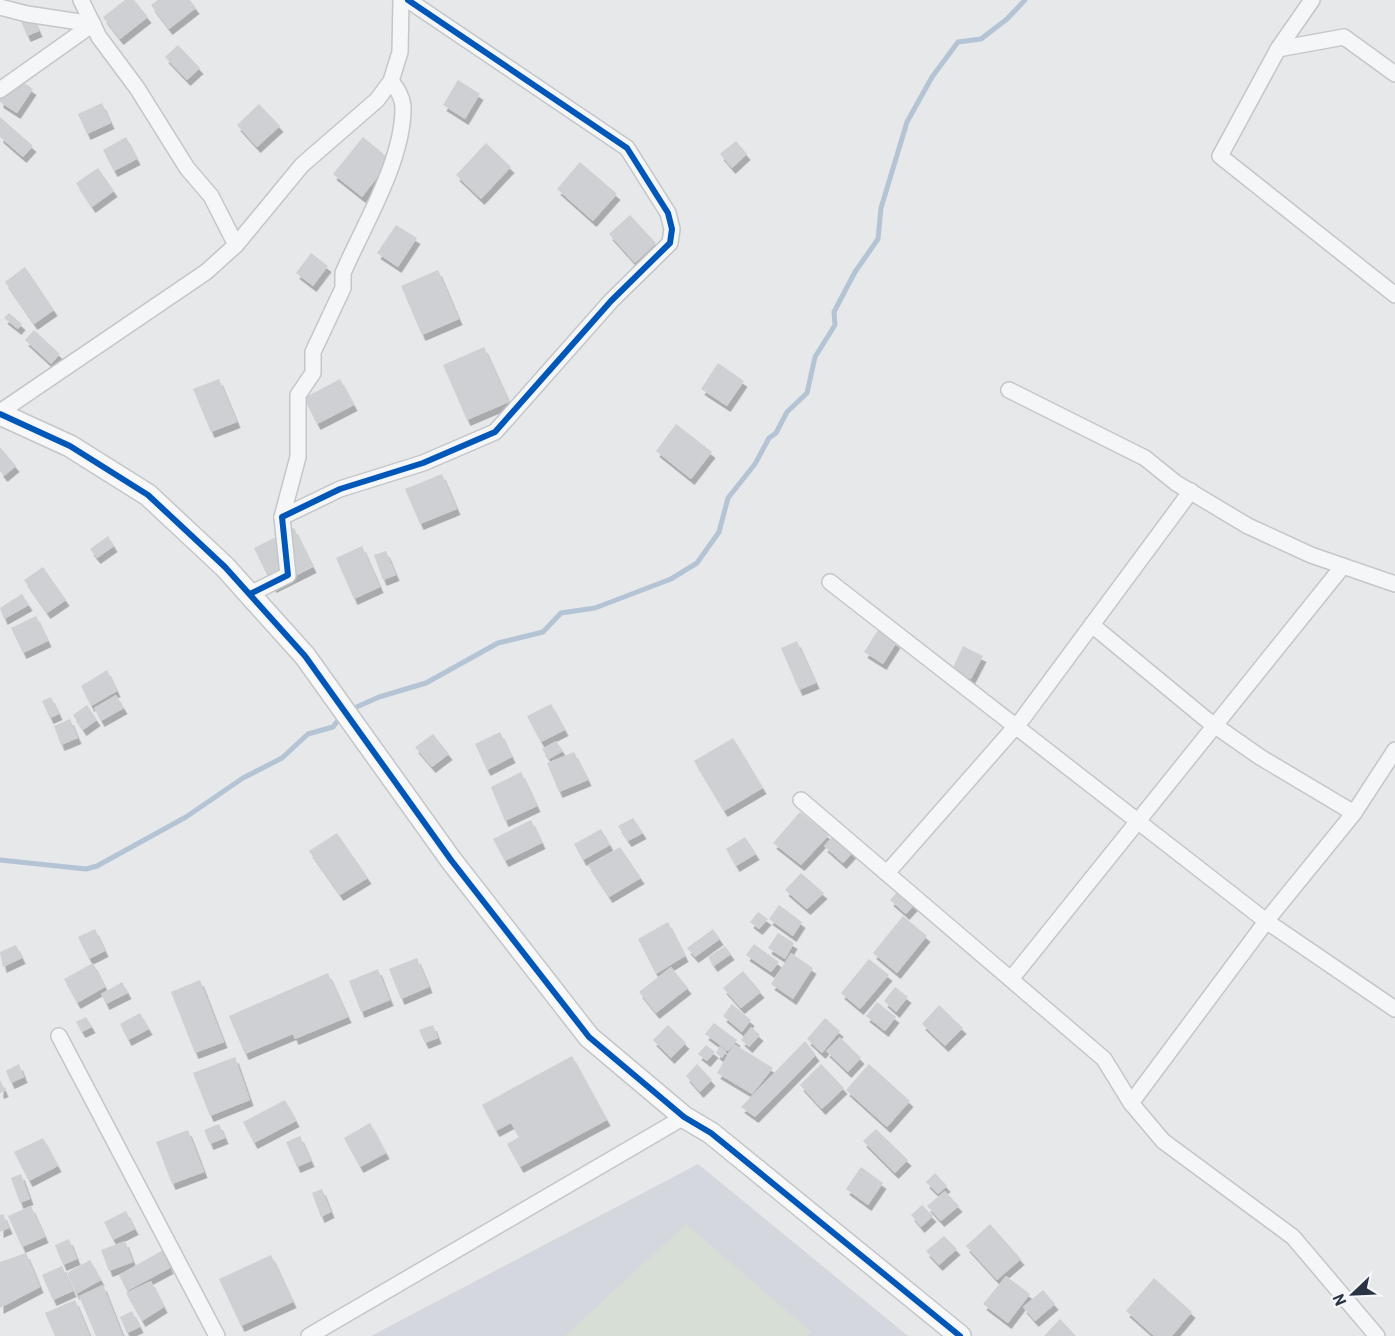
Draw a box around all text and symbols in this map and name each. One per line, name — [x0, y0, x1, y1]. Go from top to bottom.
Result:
north arrow — [1323, 1264, 1383, 1324]
text: N — [1328, 1291, 1350, 1309]

